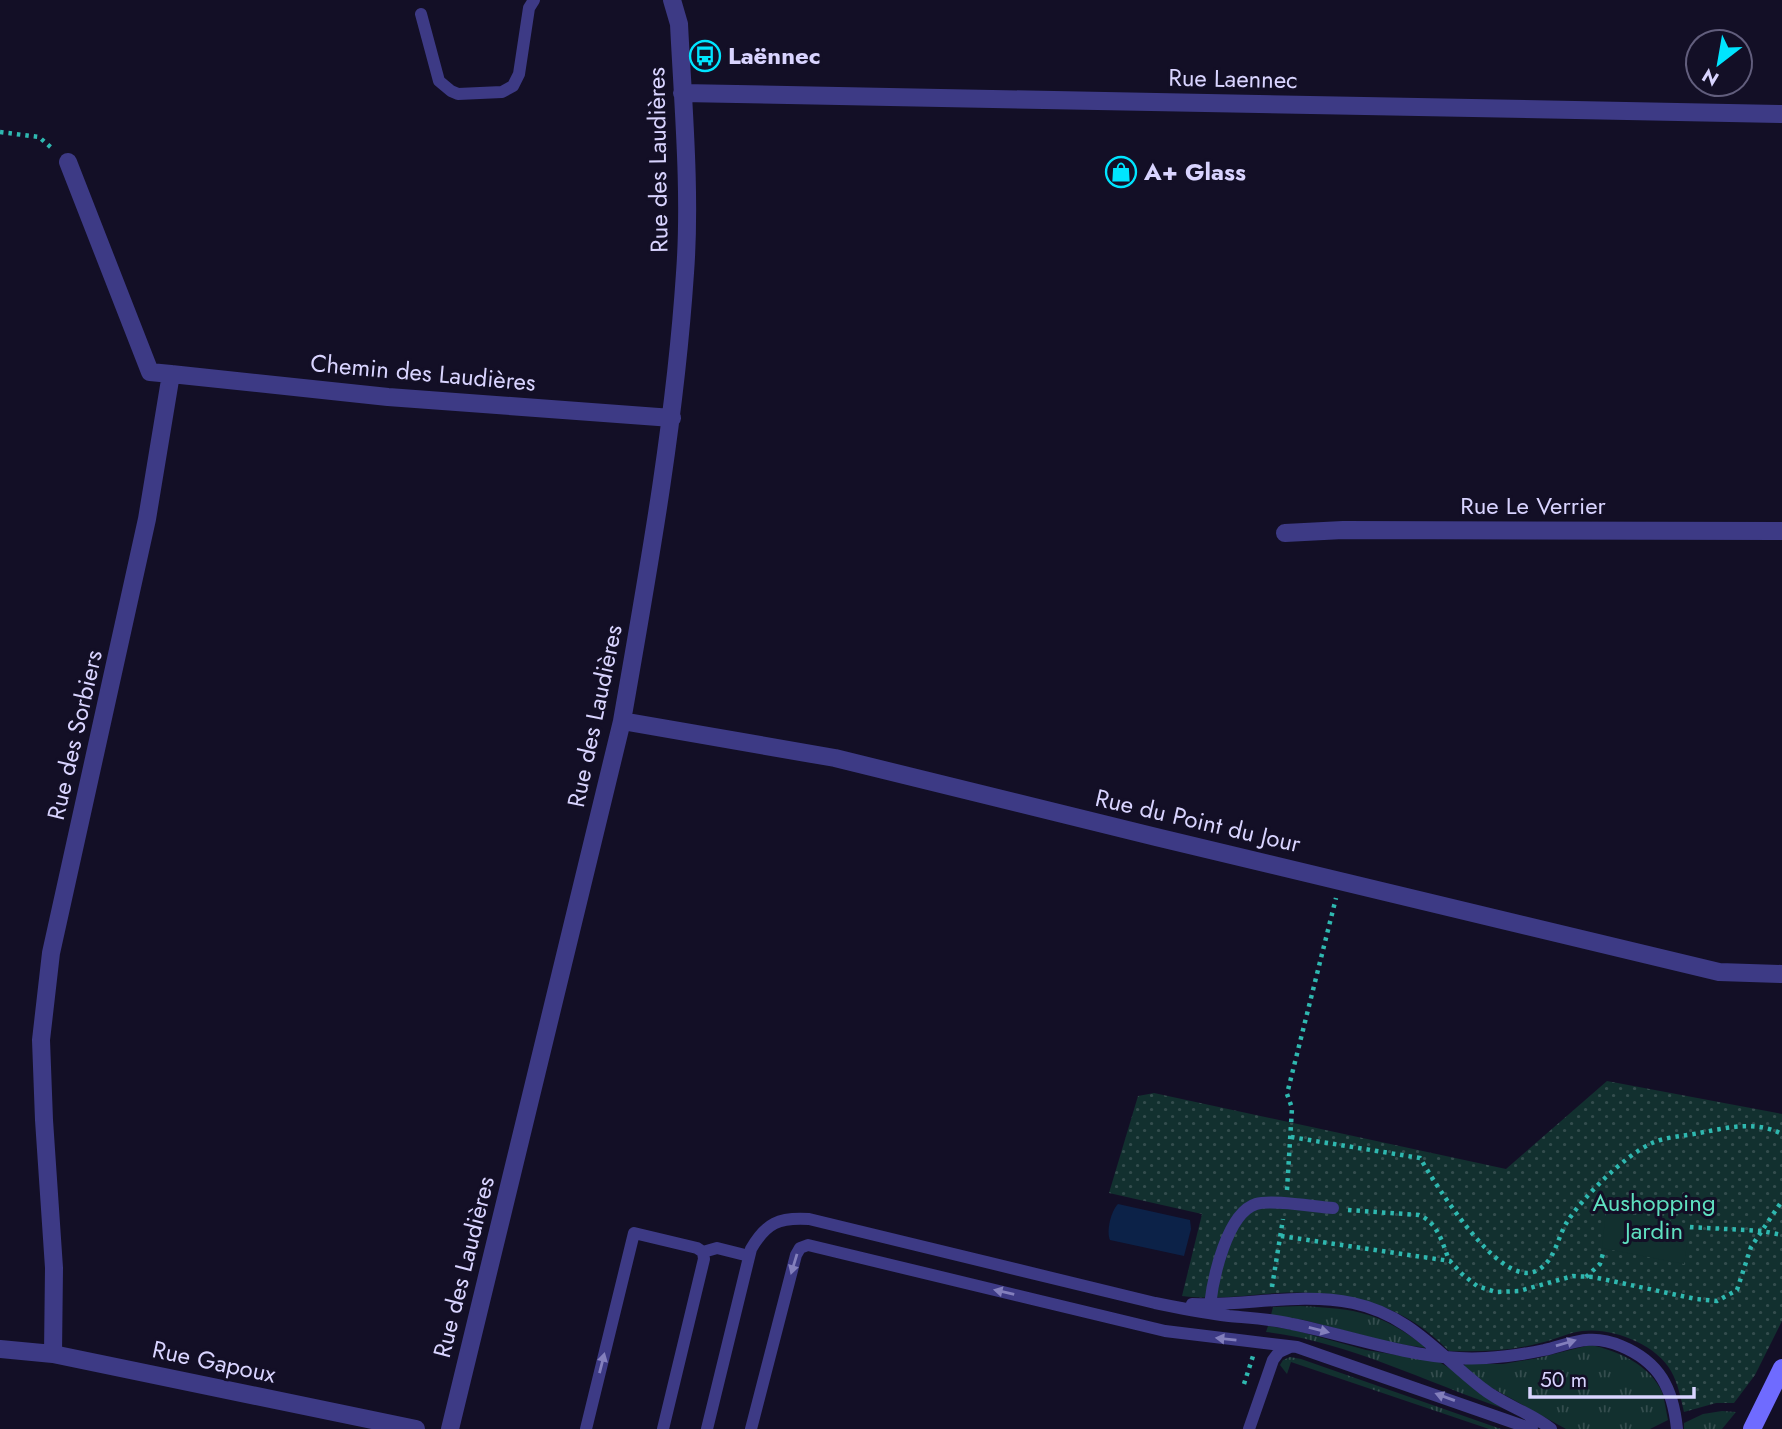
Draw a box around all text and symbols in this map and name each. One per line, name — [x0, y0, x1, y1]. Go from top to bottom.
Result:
north arrow — [1684, 28, 1754, 98]
place label: Laënnec — [728, 38, 821, 73]
bus stop icon: Laënnec — [688, 39, 722, 73]
street label: Rue Laennec — [1168, 60, 1298, 97]
text: N — [1697, 62, 1724, 93]
street label: Rue des Laudières — [638, 67, 677, 253]
place label: A+ Glass — [1143, 154, 1246, 189]
shop icon: A+ Glass — [1104, 155, 1138, 189]
street label: Chemin des Laudières — [309, 345, 537, 400]
street label: Rue Le Verrier — [1460, 488, 1607, 523]
street label: Rue des Laudières — [558, 621, 631, 810]
street label: Rue des Sorbiers — [38, 647, 111, 823]
street label: Rue du Point du Jour — [1092, 780, 1305, 861]
street label: Rue des Laudières — [424, 1173, 503, 1361]
park label: Aushopping Jardin — [1592, 1185, 1716, 1248]
one-way arrow — [788, 1253, 798, 1274]
one-way arrow — [993, 1286, 1015, 1297]
one-way arrow — [1308, 1325, 1330, 1336]
street label: Rue Gapoux — [149, 1331, 280, 1392]
one-way arrow — [1215, 1334, 1237, 1345]
one-way arrow — [1556, 1338, 1577, 1348]
one-way arrow — [597, 1352, 608, 1374]
scale bar — [1530, 1356, 1694, 1400]
text: 50 m — [1540, 1365, 1587, 1395]
one-way arrow — [1435, 1392, 1456, 1403]

